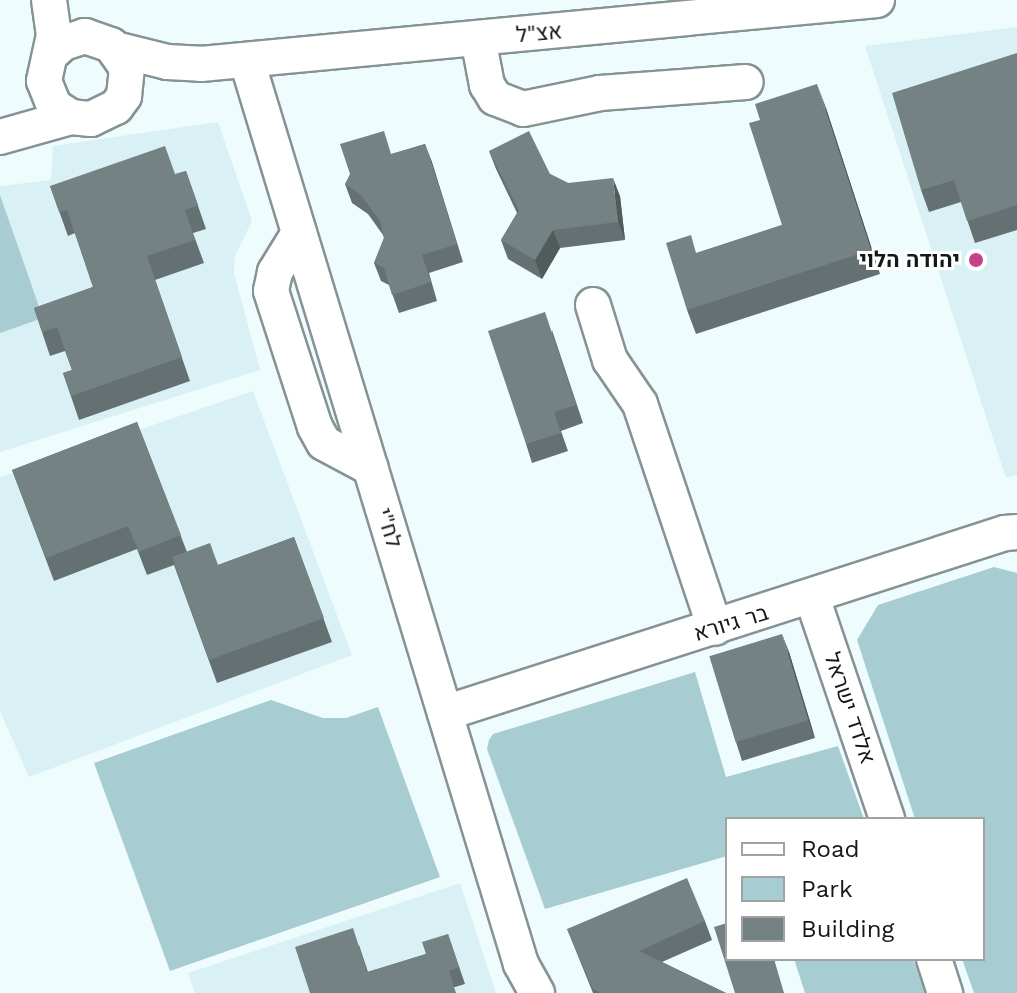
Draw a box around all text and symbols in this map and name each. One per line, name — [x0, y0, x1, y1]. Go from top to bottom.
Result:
street label: אצ"ל — [515, 18, 563, 48]
place label: יהודה הלוי — [860, 247, 960, 273]
marker: יהודה הלוי — [967, 251, 985, 269]
street label: לח"י — [371, 505, 407, 551]
street label: בר גיורא — [691, 599, 771, 647]
street label: אלדד ישראל — [819, 649, 881, 767]
legend — [725, 817, 985, 961]
text: Road — [801, 835, 860, 863]
text: Park — [801, 875, 853, 903]
text: Building — [801, 915, 894, 943]

